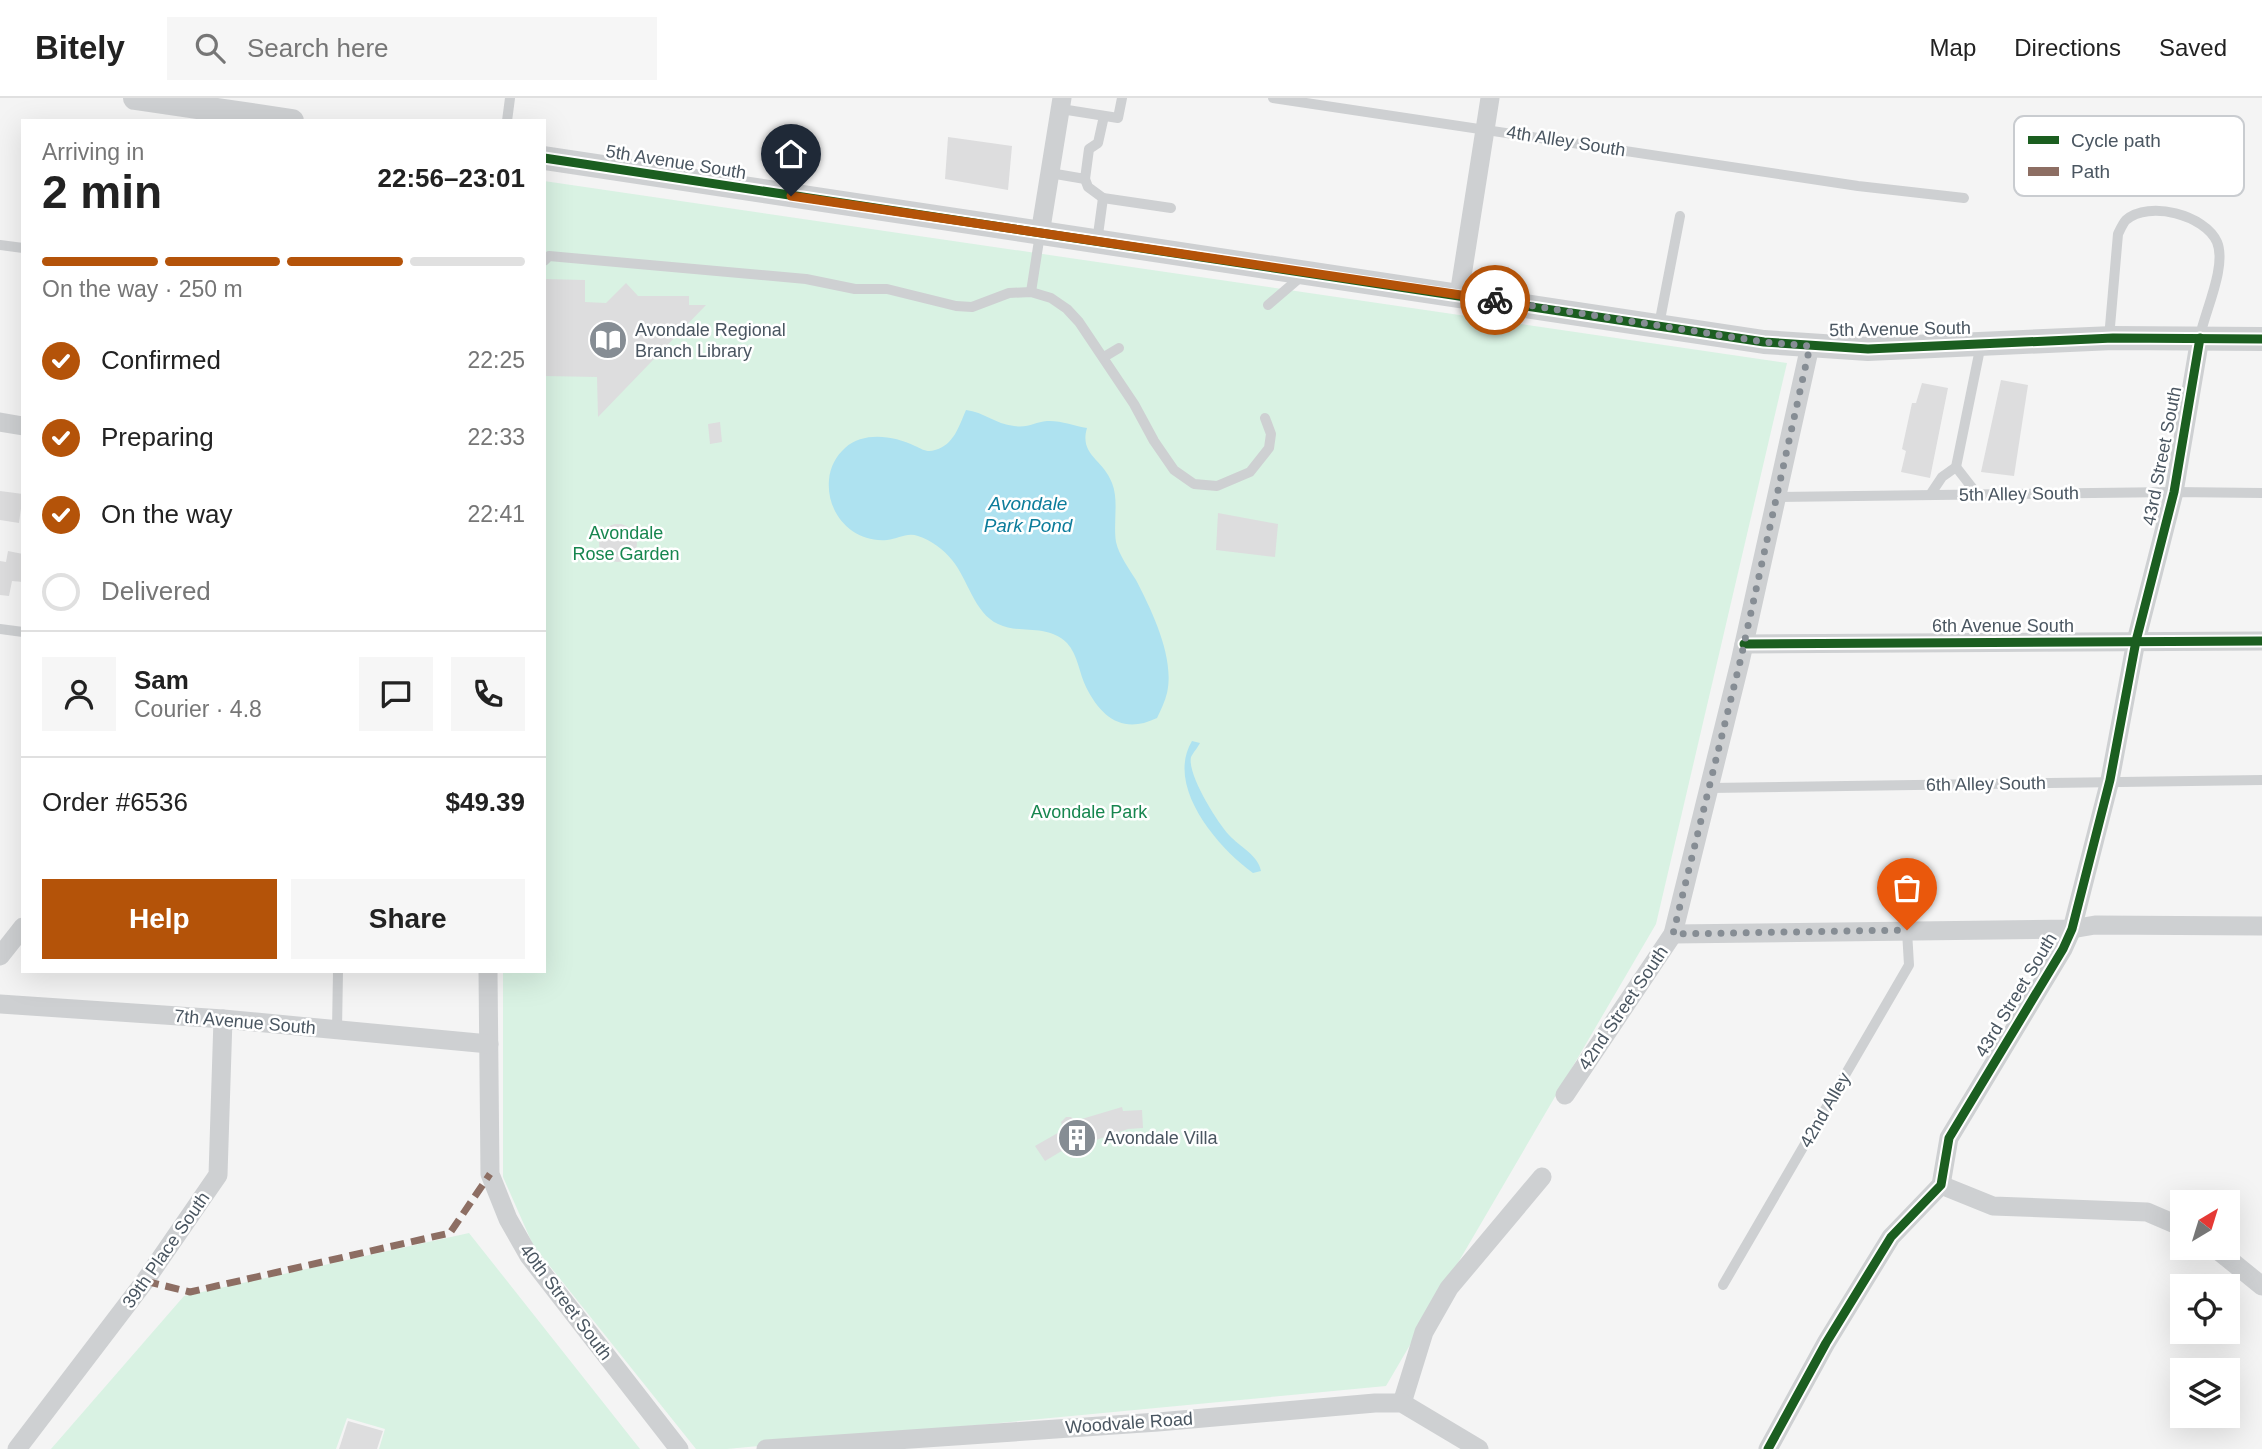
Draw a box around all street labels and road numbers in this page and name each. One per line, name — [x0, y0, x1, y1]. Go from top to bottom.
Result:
street label: 4th Alley South — [1505, 122, 1627, 160]
street label: 5th Avenue South — [604, 141, 748, 183]
street label: 5th Avenue South — [1829, 318, 1971, 340]
street label: 43rd Street South — [2139, 385, 2185, 527]
street label: 5th Alley South — [1959, 483, 2079, 505]
street label: 6th Avenue South — [1932, 616, 2074, 636]
street label: 6th Alley South — [1926, 773, 2046, 795]
street label: 43rd Street South — [1971, 929, 2061, 1061]
street label: 42nd Street South — [1574, 942, 1672, 1074]
street label: 7th Avenue South — [173, 1006, 317, 1038]
street label: 42nd Alley — [1796, 1069, 1854, 1151]
street label: 39th Place South — [118, 1188, 214, 1312]
street label: 40th Street South — [516, 1240, 616, 1364]
street label: Woodvale Road — [1065, 1409, 1193, 1437]

